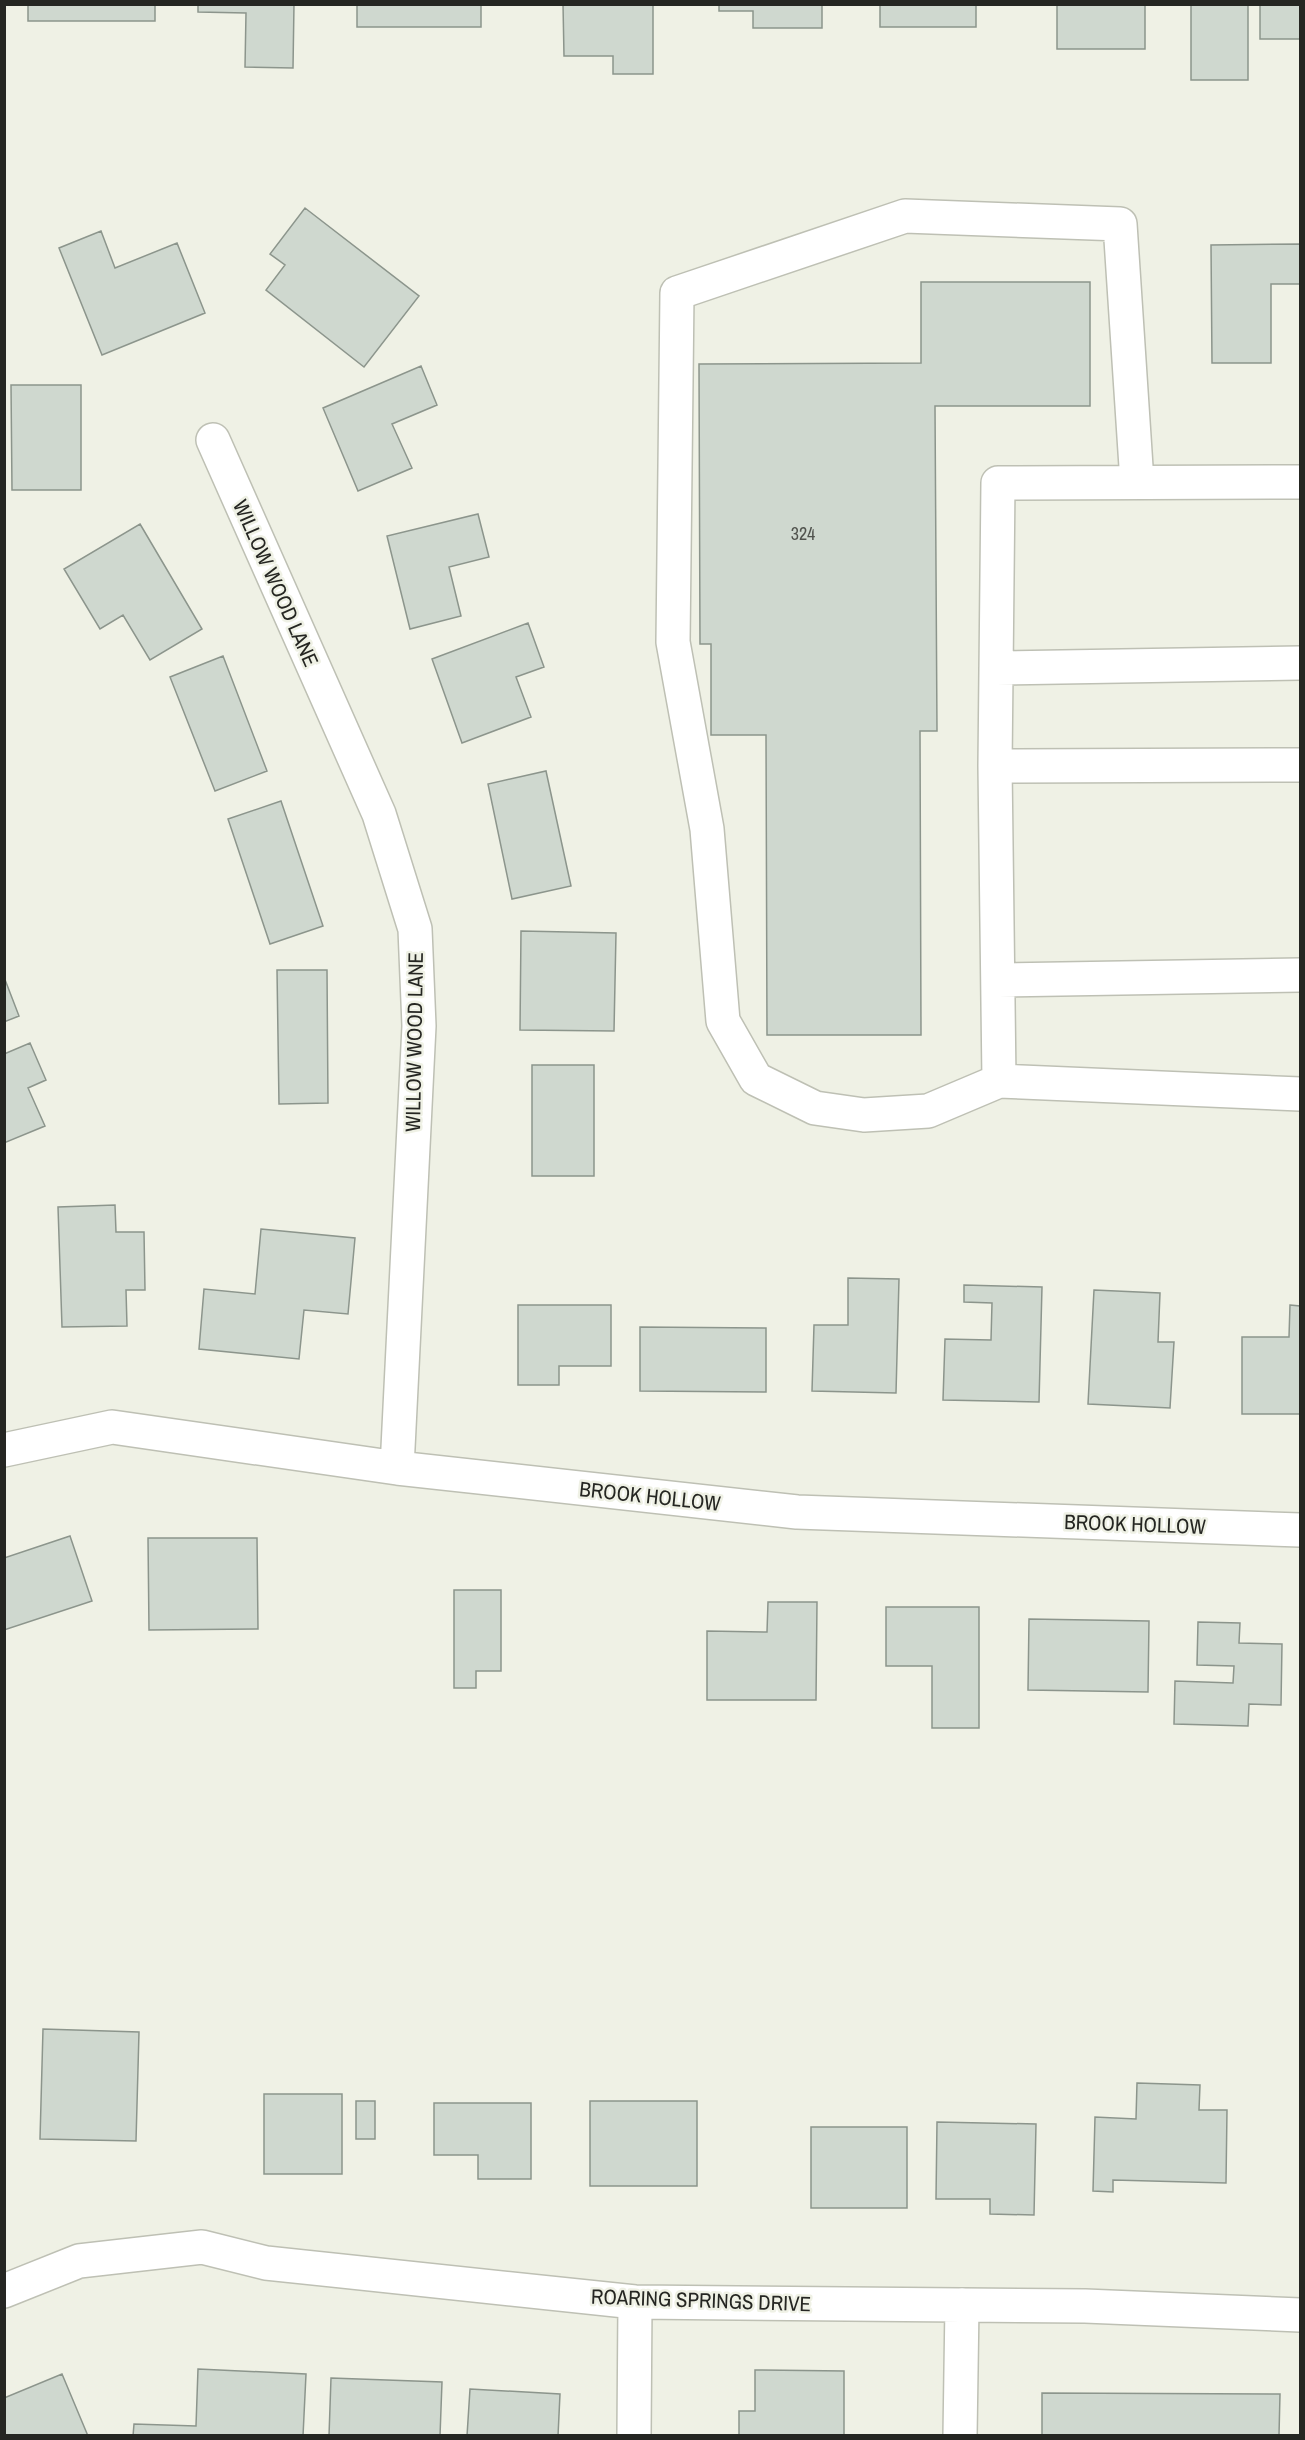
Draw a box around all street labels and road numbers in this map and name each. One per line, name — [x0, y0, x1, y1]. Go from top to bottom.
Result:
street label: WILLOW WOOD LANE — [226, 495, 326, 671]
street label: WILLOW WOOD LANE — [398, 952, 430, 1132]
street label: BROOK HOLLOW — [578, 1474, 723, 1518]
street label: BROOK HOLLOW — [1064, 1507, 1207, 1541]
street label: ROARING SPRINGS DRIVE — [591, 2282, 811, 2318]

